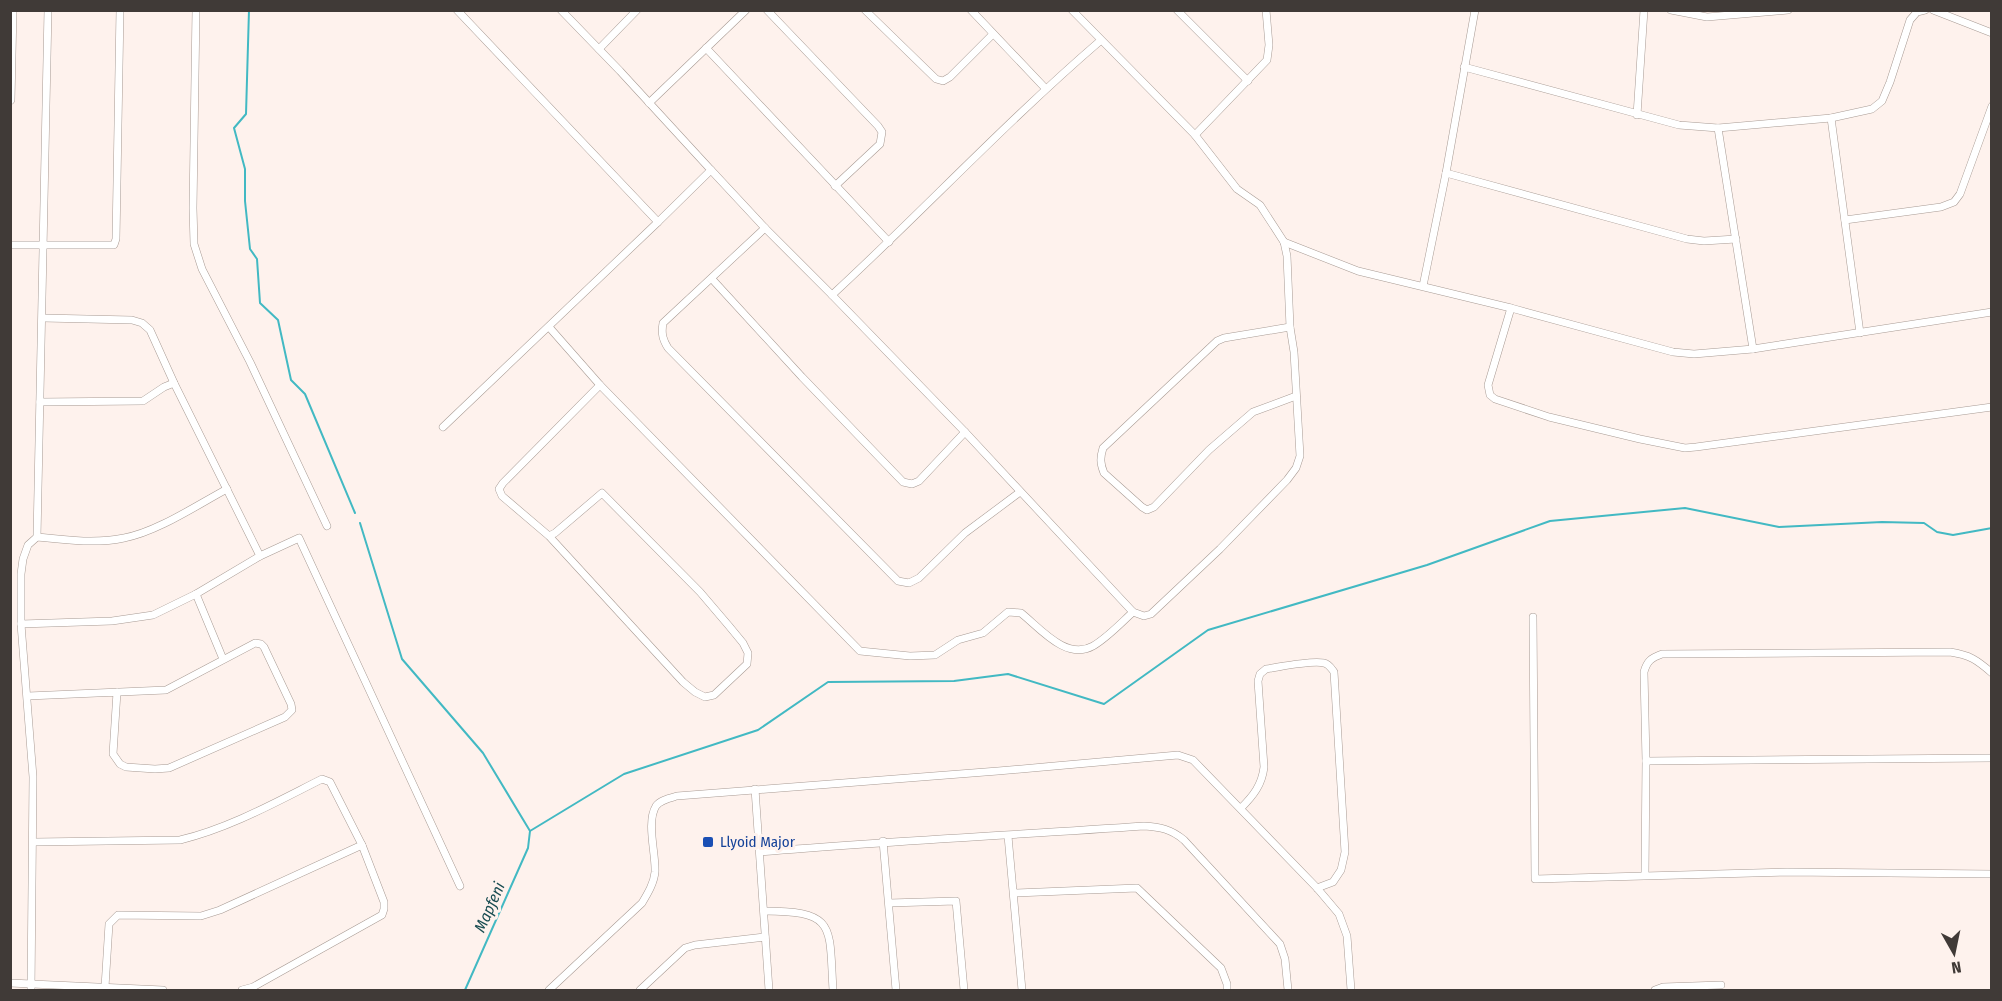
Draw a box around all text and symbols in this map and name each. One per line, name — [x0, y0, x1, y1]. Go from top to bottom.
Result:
place label: Llyoid Major — [720, 833, 796, 851]
marker: Llyoid Major — [701, 835, 715, 849]
water label: Mapfeni — [470, 879, 509, 935]
north arrow — [1924, 923, 1984, 983]
text: N — [1950, 957, 1962, 977]

